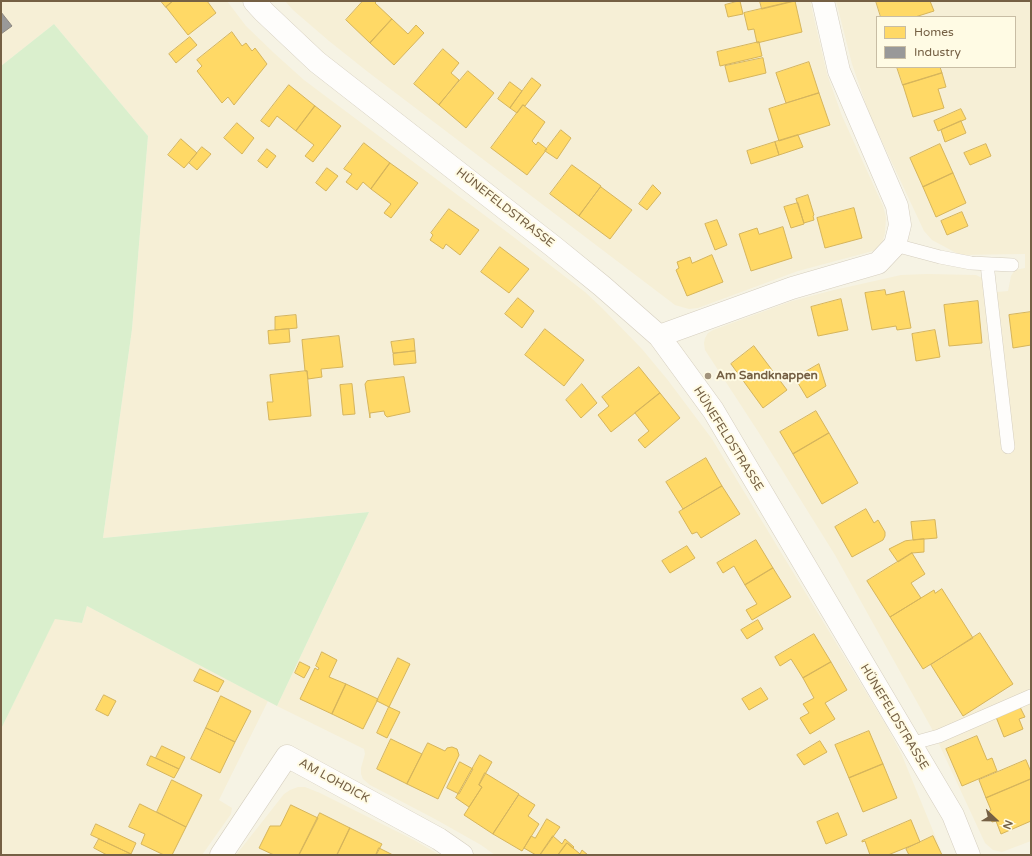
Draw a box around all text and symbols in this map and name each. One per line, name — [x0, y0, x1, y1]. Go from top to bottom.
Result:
legend — [876, 16, 1016, 68]
text: Homes — [914, 25, 954, 39]
text: Industry — [914, 45, 961, 59]
street label: HÜNEFELDSTRASSE — [453, 165, 557, 251]
place label: Am Sandknappen — [716, 369, 818, 383]
marker: Am Sandknappen — [703, 371, 713, 381]
street label: HÜNEFELDSTRASSE — [690, 384, 766, 494]
street label: HÜNEFELDSTRASSE — [857, 662, 931, 772]
street label: AM LOHDICK — [296, 756, 372, 806]
north arrow — [976, 800, 1016, 840]
text: N — [1000, 818, 1015, 831]

